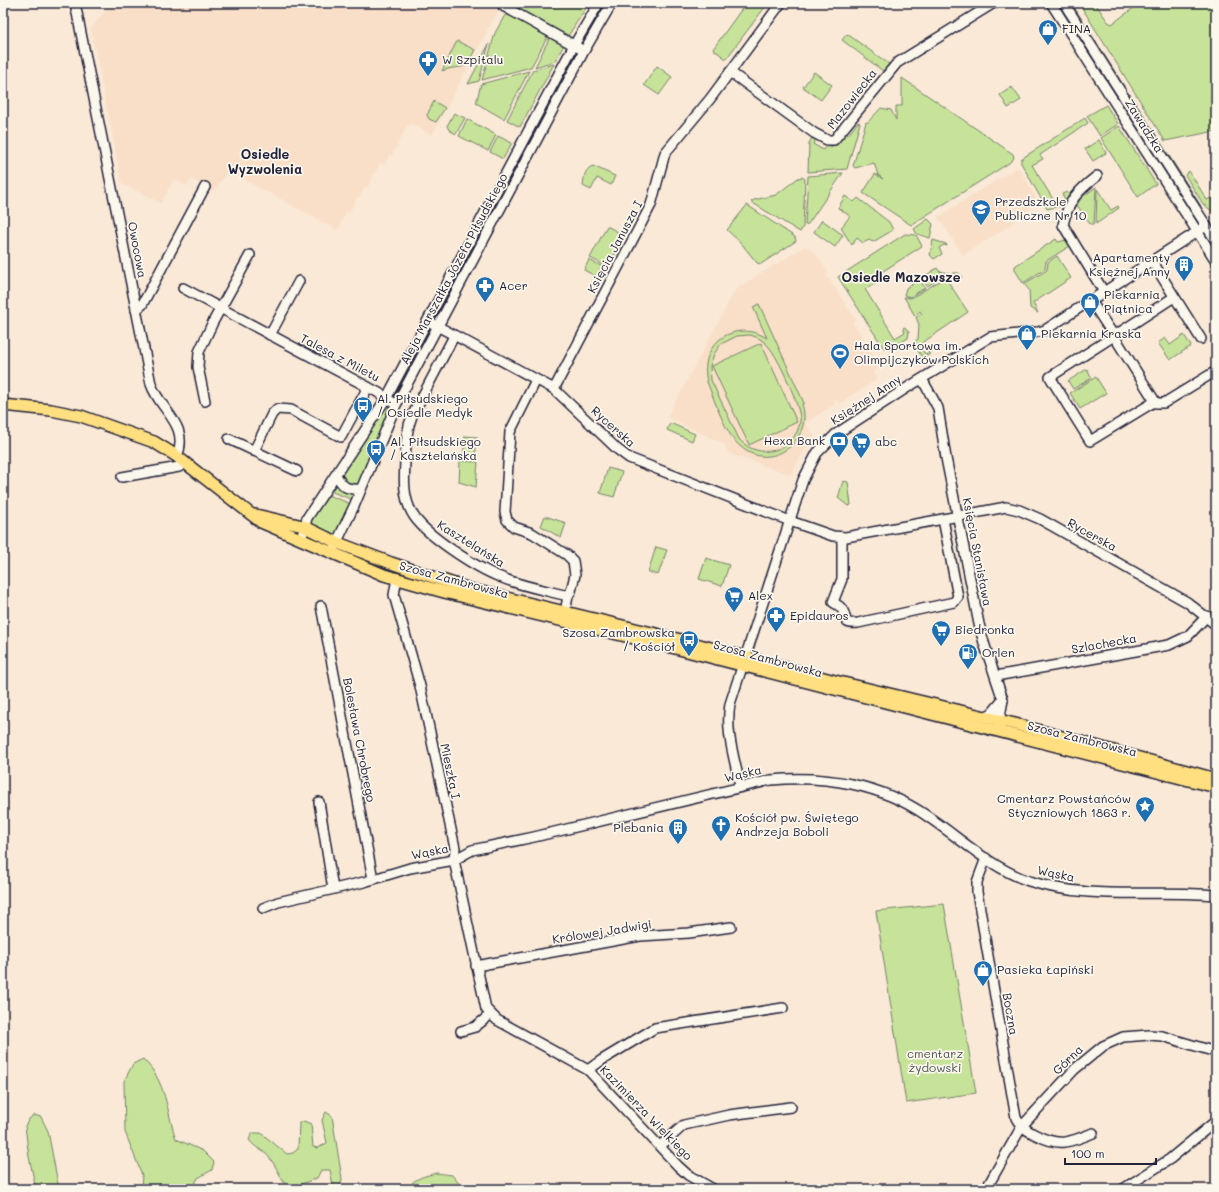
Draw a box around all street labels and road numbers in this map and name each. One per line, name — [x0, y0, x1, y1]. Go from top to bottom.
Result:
street label: Mazowiecka — [823, 65, 880, 132]
street label: Zawadzka — [1122, 96, 1168, 155]
street label: Aleja Marszałka Józefa Piłsudskiego — [396, 170, 511, 367]
street label: Księcia Janusza I — [583, 197, 645, 296]
street label: Owocowa — [125, 220, 151, 279]
street label: Talesa z Miletu — [298, 329, 383, 385]
street label: Księżnej Anny — [827, 370, 904, 428]
street label: Rycerska — [588, 402, 639, 450]
street label: Księcia Stanisława — [960, 496, 996, 607]
street label: Rycerska — [1065, 514, 1120, 554]
street label: Kasztelańska — [435, 516, 508, 570]
street label: Szosa Zambrowska — [398, 557, 511, 601]
street label: Szlachecka — [1070, 629, 1138, 657]
street label: Szosa Zambrowska — [712, 636, 825, 680]
street label: Bolesława Chrobrego — [340, 676, 380, 803]
street label: Szosa Zambrowska — [1026, 717, 1139, 759]
street label: Mieszka I — [437, 742, 465, 800]
street label: Wąska — [723, 761, 763, 785]
street label: Wąska — [410, 840, 450, 862]
street label: Wąska — [1036, 861, 1076, 885]
street label: Królowej Jadwigi — [551, 915, 653, 947]
street label: Boczna — [999, 992, 1023, 1036]
street label: Górna — [1049, 1041, 1086, 1078]
street label: Kazimierza Wielkiego — [597, 1061, 696, 1163]

